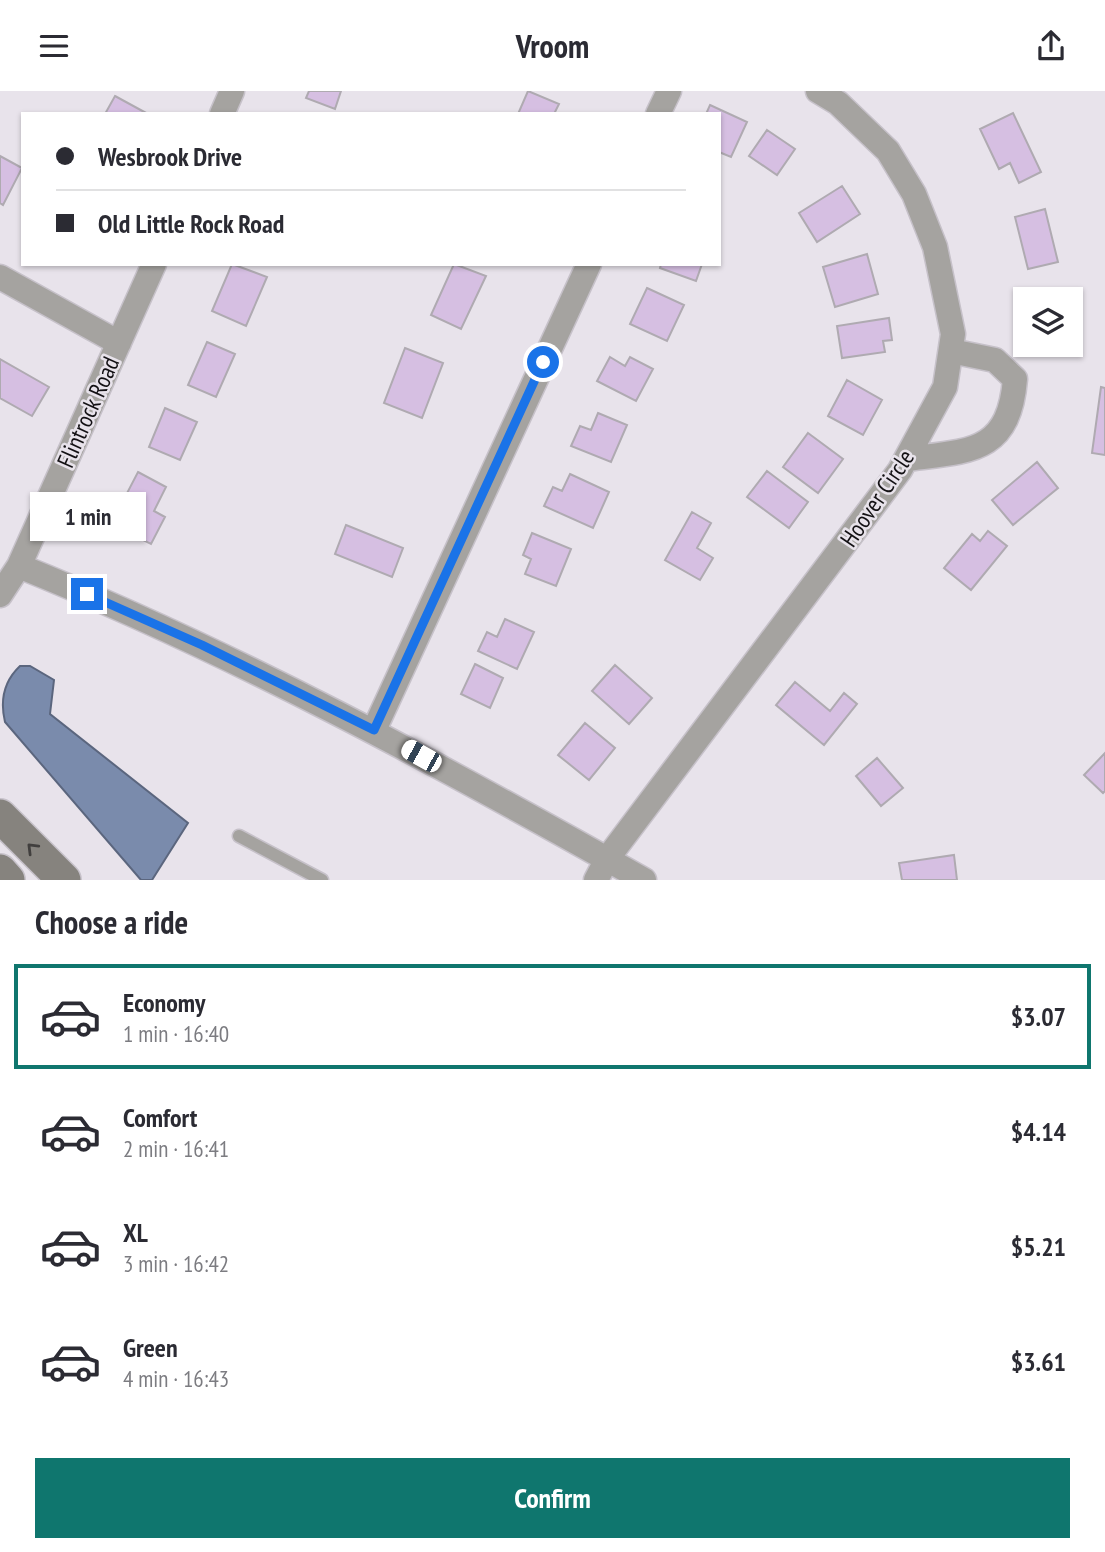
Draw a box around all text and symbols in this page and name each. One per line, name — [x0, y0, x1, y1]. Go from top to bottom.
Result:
text: Vroom — [516, 25, 589, 67]
icon: menu — [35, 27, 73, 65]
icon: share — [1032, 27, 1070, 65]
text: Wesbrook Drive — [98, 140, 242, 173]
text: Old Little Rock Road — [98, 207, 284, 240]
map controls — [1013, 287, 1083, 357]
button: layers — [1013, 287, 1083, 357]
route start — [527, 346, 559, 378]
street label: Flintrock Road — [50, 352, 126, 472]
street label: Hoover Circle — [833, 443, 921, 553]
callout: 1 min — [29, 493, 145, 541]
text: 1 min — [65, 502, 111, 531]
route end — [71, 578, 103, 610]
car — [398, 737, 445, 775]
one-way arrow — [28, 844, 40, 856]
text: Choose a ride — [35, 901, 188, 943]
icon: car — [39, 985, 102, 1048]
text: Economy — [123, 986, 205, 1019]
text: $3.07 — [1011, 1000, 1066, 1033]
text: 1 min · 16:40 — [123, 1019, 229, 1048]
icon: car — [39, 1100, 102, 1163]
text: Comfort — [123, 1101, 197, 1134]
text: $4.14 — [1011, 1115, 1066, 1148]
text: 2 min · 16:41 — [123, 1134, 229, 1163]
icon: car — [39, 1215, 102, 1278]
text: XL — [123, 1216, 148, 1249]
text: $5.21 — [1011, 1230, 1066, 1263]
text: 3 min · 16:42 — [123, 1249, 229, 1278]
icon: car — [39, 1330, 102, 1393]
text: Green — [123, 1331, 178, 1364]
text: $3.61 — [1011, 1345, 1066, 1378]
text: 4 min · 16:43 — [123, 1364, 229, 1393]
button: Confirm — [35, 1458, 1070, 1538]

